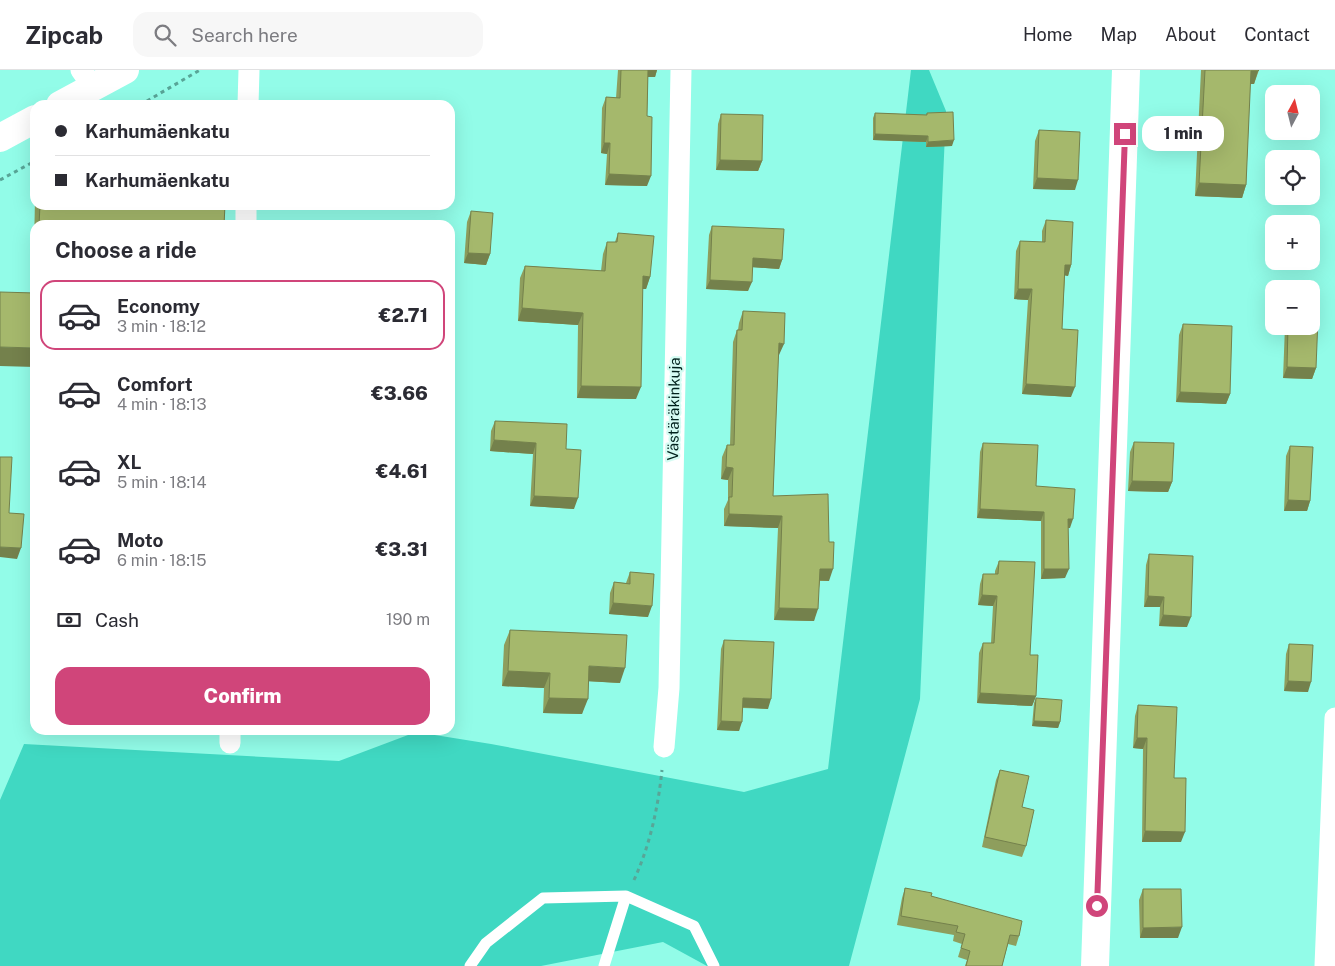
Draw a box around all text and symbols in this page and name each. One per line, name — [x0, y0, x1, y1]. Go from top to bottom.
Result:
search box — [133, 12, 483, 57]
text: Zipcab — [25, 21, 103, 49]
icon: search — [151, 21, 179, 49]
text: Search here — [191, 24, 298, 46]
text: Home — [1023, 24, 1073, 45]
text: Map — [1101, 24, 1137, 45]
text: About — [1165, 24, 1216, 45]
text: Contact — [1244, 24, 1310, 45]
north arrow — [1265, 85, 1320, 140]
map controls — [1265, 85, 1320, 335]
callout: 1 min — [1142, 116, 1225, 152]
text: Karhumäenkatu — [85, 120, 230, 142]
route end — [1114, 123, 1136, 145]
text: 1 min — [1163, 124, 1203, 143]
button: locate — [1265, 150, 1320, 205]
text: Karhumäenkatu — [85, 169, 230, 191]
button: + — [1265, 215, 1320, 270]
text: Choose a ride — [55, 237, 197, 263]
button: − — [1265, 280, 1320, 335]
icon: car — [57, 293, 102, 338]
text: Economy — [117, 295, 200, 317]
text: €2.71 — [379, 304, 428, 326]
text: 3 min · 18:12 — [117, 317, 206, 336]
street label: Västäräkinkuja — [664, 357, 683, 461]
icon: car — [57, 371, 102, 416]
text: Comfort — [117, 373, 193, 395]
text: €3.66 — [371, 382, 428, 404]
text: 4 min · 18:13 — [117, 395, 207, 414]
icon: car — [57, 449, 102, 494]
text: XL — [117, 451, 142, 473]
text: €4.61 — [376, 460, 428, 482]
text: 5 min · 18:14 — [117, 473, 207, 492]
icon: car — [57, 527, 102, 572]
text: Moto — [117, 529, 163, 551]
text: €3.31 — [375, 538, 428, 560]
text: 6 min · 18:15 — [117, 551, 207, 570]
icon: cash — [55, 606, 83, 634]
text: Cash — [95, 609, 139, 631]
text: 190 m — [386, 610, 430, 629]
button: Confirm — [55, 667, 430, 725]
route start — [1086, 895, 1108, 917]

